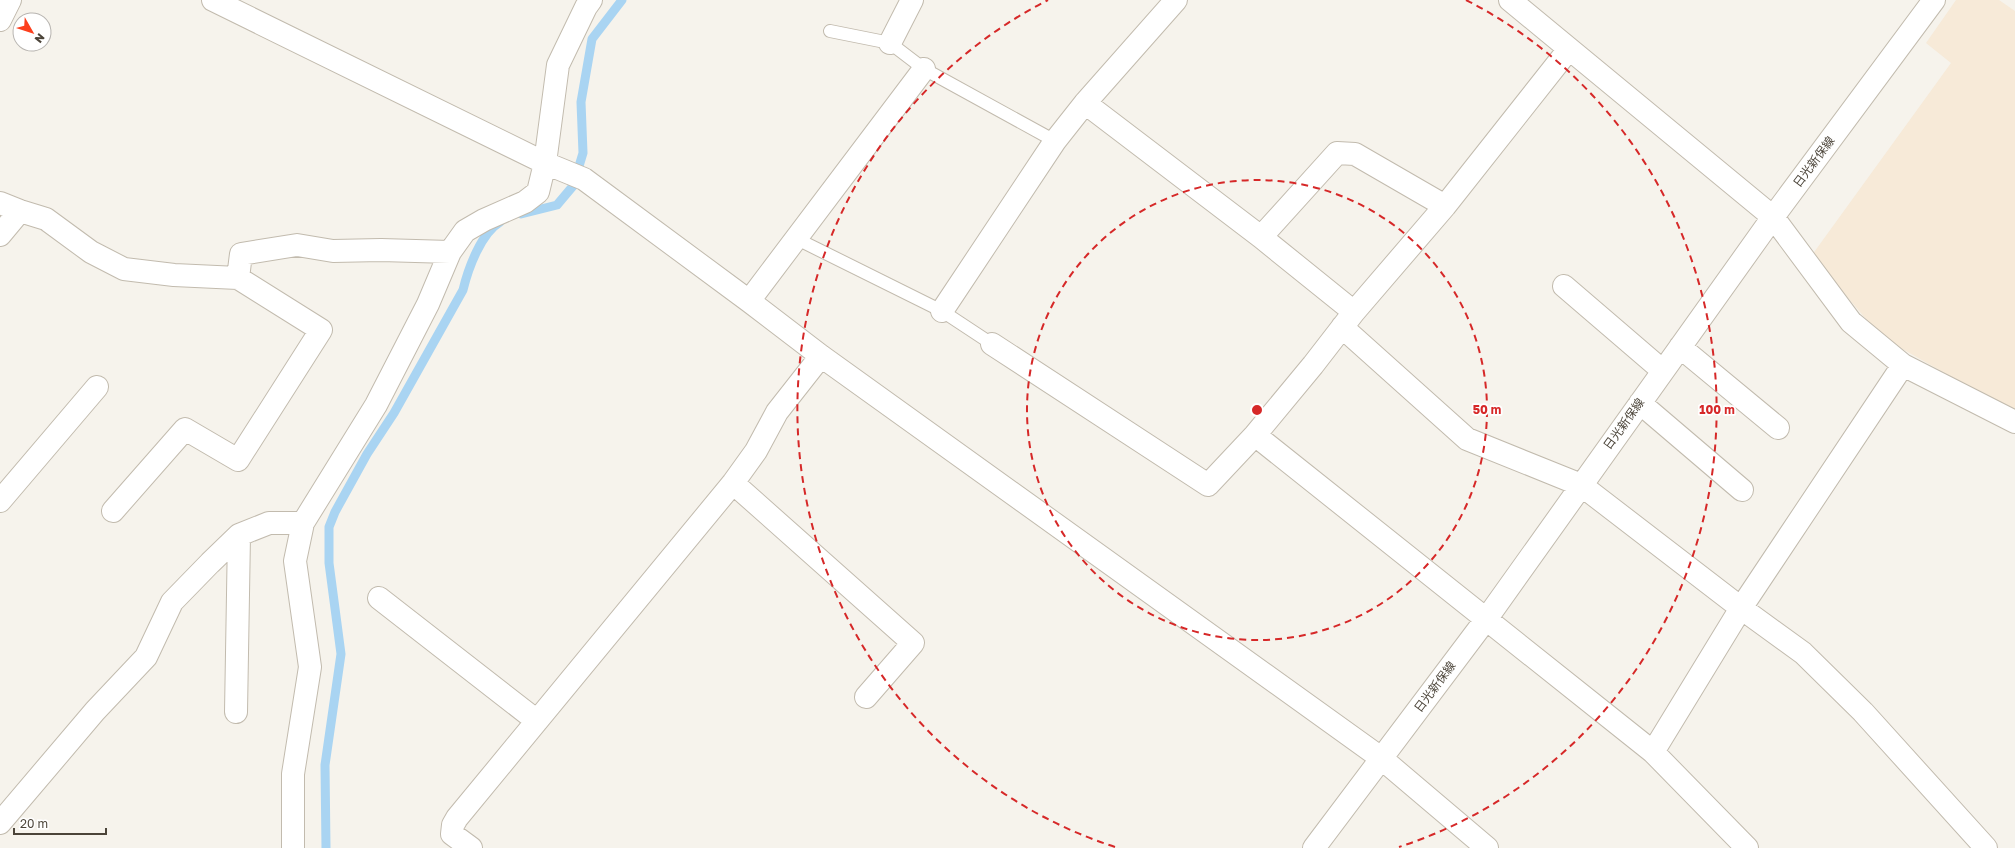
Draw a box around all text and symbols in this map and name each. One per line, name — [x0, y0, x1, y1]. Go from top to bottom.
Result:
north arrow — [12, 12, 52, 52]
text: N — [32, 31, 48, 46]
street label: 日光新保線 — [1790, 133, 1838, 190]
street label: 日光新保線 — [1600, 395, 1647, 452]
text: 50 m — [1473, 402, 1501, 417]
text: 100 m — [1699, 402, 1735, 417]
centre of rings — [1250, 403, 1264, 417]
street label: 日光新保線 — [1411, 658, 1459, 715]
scale bar — [14, 810, 106, 836]
text: 20 m — [20, 816, 48, 831]

